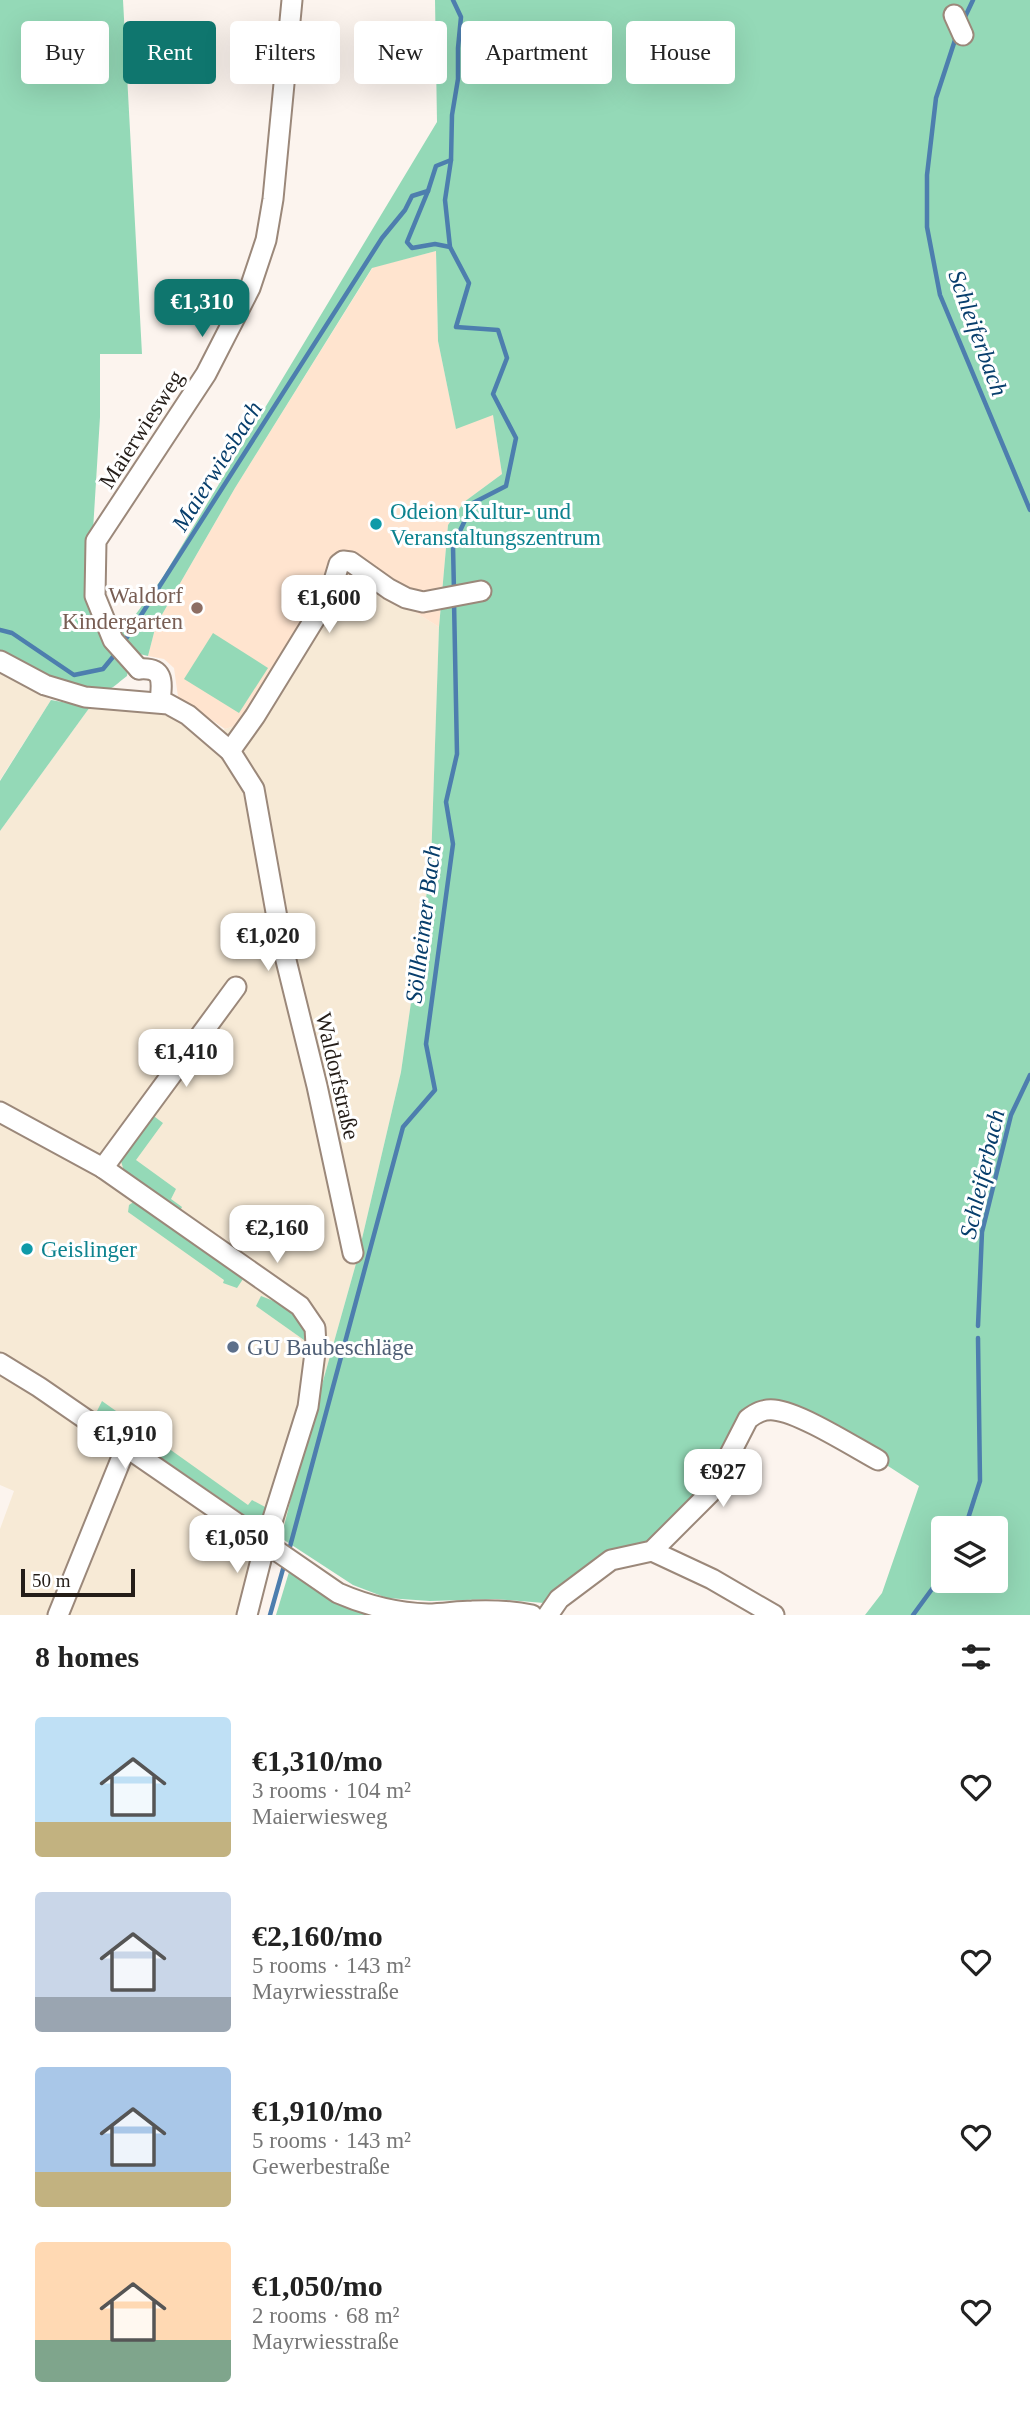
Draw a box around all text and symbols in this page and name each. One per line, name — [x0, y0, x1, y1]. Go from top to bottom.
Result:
chip: Buy — [21, 21, 109, 84]
chip: Rent — [123, 21, 216, 84]
chip: Filters — [230, 21, 340, 84]
chip: New — [354, 21, 447, 84]
chip: Apartment — [461, 21, 612, 84]
chip: House — [626, 21, 735, 84]
water label: Schleiferbach — [943, 267, 1013, 399]
pin: €1,310 — [145, 280, 259, 339]
text: €1,310 — [170, 289, 234, 314]
street label: Maierwiesweg — [94, 365, 189, 493]
water label: Maierwiesbach — [166, 396, 267, 536]
place label: Odeion Kultur- und Veranstaltungszentrum — [390, 499, 601, 550]
marker: Odeion Kultur- und Veranstaltungszentrum — [368, 516, 384, 532]
pin: €1,600 — [272, 576, 386, 635]
place label: Waldorf Kindergarten — [62, 583, 183, 634]
text: €1,600 — [297, 585, 361, 610]
marker: Waldorf Kindergarten — [189, 600, 205, 616]
water label: Söllheimer Bach — [400, 843, 446, 1005]
pin: €1,020 — [211, 914, 325, 973]
text: €1,020 — [236, 923, 300, 948]
street label: Waldorfstraße — [311, 1010, 364, 1142]
pin: €1,410 — [129, 1030, 243, 1089]
text: €1,410 — [154, 1039, 218, 1064]
water label: Schleiferbach — [954, 1107, 1010, 1241]
pin: €2,160 — [220, 1206, 334, 1265]
text: €2,160 — [245, 1215, 309, 1240]
place label: Geislinger — [41, 1237, 137, 1262]
marker: Geislinger — [19, 1241, 35, 1257]
place label: GU Baubeschläge — [247, 1335, 414, 1360]
marker: GU Baubeschläge — [225, 1339, 241, 1355]
pin: €1,910 — [68, 1412, 182, 1471]
text: €1,910 — [93, 1421, 157, 1446]
pin: €927 — [682, 1450, 764, 1509]
text: €927 — [700, 1459, 746, 1484]
pin: €1,050 — [180, 1516, 294, 1575]
map controls — [931, 1516, 1008, 1593]
button: layers — [931, 1516, 1008, 1593]
text: €1,050 — [205, 1525, 269, 1550]
scale bar — [21, 1566, 135, 1598]
text: 50 m — [32, 1570, 71, 1591]
icon: filters — [957, 1638, 995, 1676]
text: 8 homes — [35, 1640, 139, 1673]
text: €1,310/mo — [252, 1744, 383, 1777]
icon: home — [91, 1745, 175, 1829]
icon: heart — [957, 1768, 995, 1806]
text: 3 rooms · 104 m² — [252, 1778, 411, 1803]
text: Maierwiesweg — [252, 1804, 387, 1829]
text: €2,160/mo — [252, 1919, 383, 1952]
icon: home — [91, 1920, 175, 2004]
icon: heart — [957, 1943, 995, 1981]
text: 5 rooms · 143 m² — [252, 1953, 411, 1978]
text: Mayrwiesstraße — [252, 1979, 399, 2004]
text: €1,910/mo — [252, 2094, 383, 2127]
icon: home — [91, 2095, 175, 2179]
icon: heart — [957, 2118, 995, 2156]
text: 5 rooms · 143 m² — [252, 2128, 411, 2153]
text: Gewerbestraße — [252, 2154, 390, 2179]
text: €1,050/mo — [252, 2269, 383, 2302]
icon: home — [91, 2270, 175, 2354]
icon: heart — [957, 2293, 995, 2331]
text: 2 rooms · 68 m² — [252, 2303, 399, 2328]
text: Mayrwiesstraße — [252, 2329, 399, 2354]

